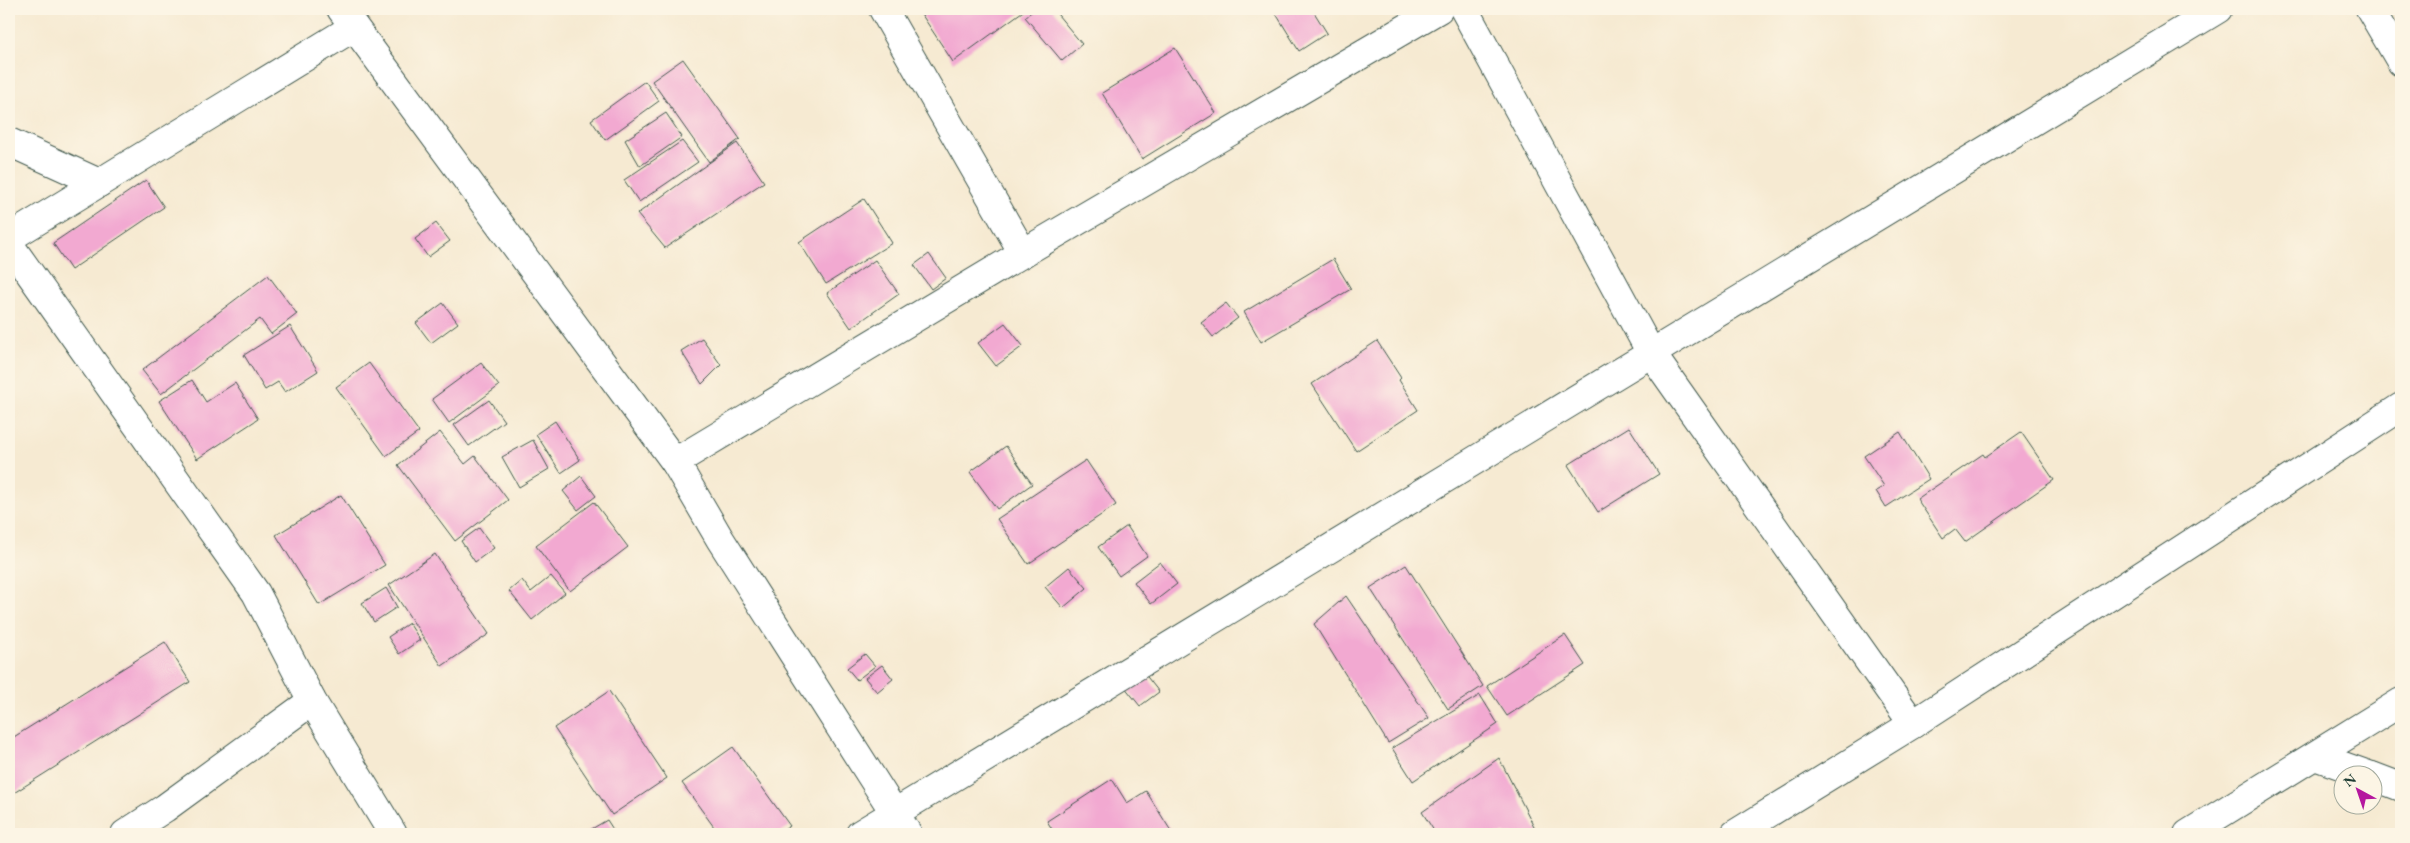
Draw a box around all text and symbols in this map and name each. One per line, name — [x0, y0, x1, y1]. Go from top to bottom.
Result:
north arrow — [2332, 766, 2382, 816]
text: N — [2340, 769, 2360, 791]

